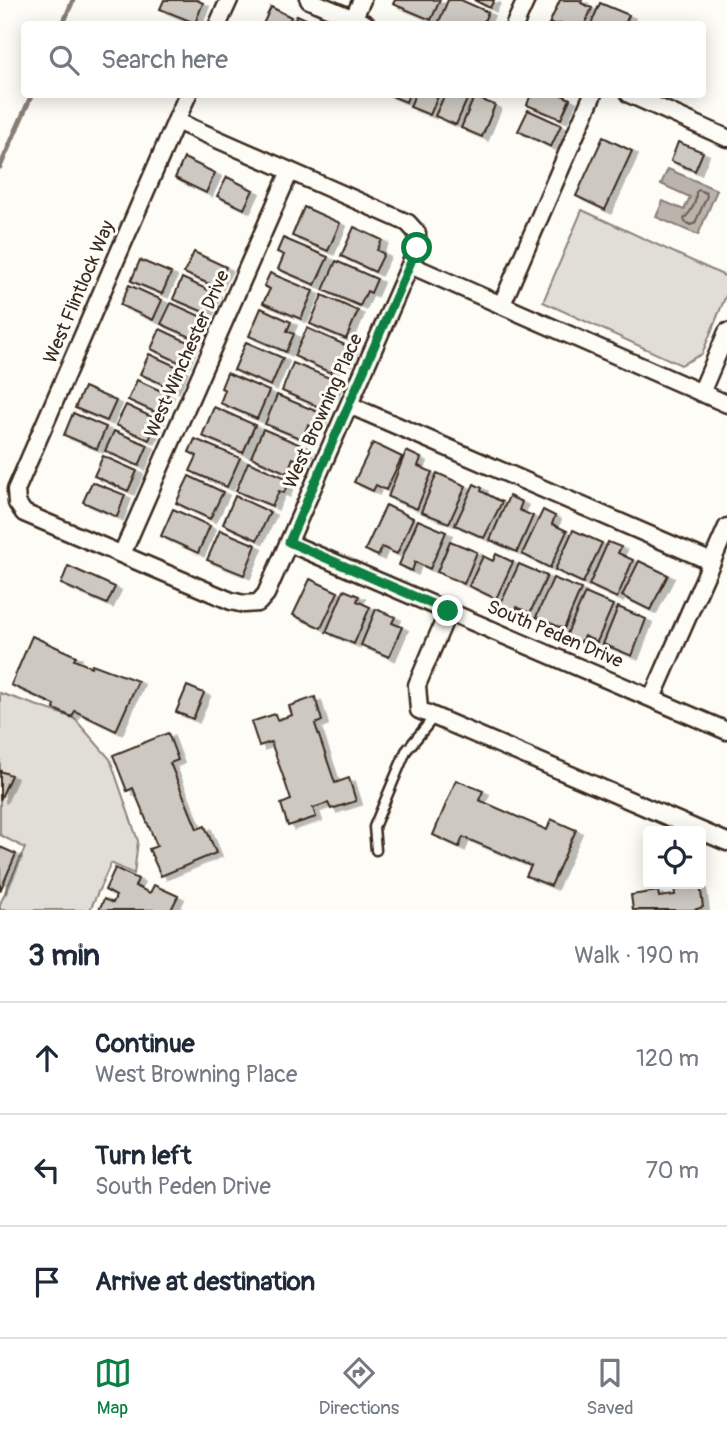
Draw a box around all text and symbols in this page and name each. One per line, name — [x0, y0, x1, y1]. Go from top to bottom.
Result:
search box — [21, 21, 706, 98]
icon: search — [45, 41, 83, 79]
text: Search here — [101, 44, 228, 76]
street label: West Flintlock Way — [38, 217, 120, 367]
route start — [401, 232, 432, 263]
street label: West Winchester Drive — [139, 266, 235, 442]
street label: West Browning Place — [278, 329, 368, 492]
route end — [432, 595, 463, 626]
street label: South Peden Drive — [483, 595, 627, 674]
map controls — [643, 826, 706, 889]
button: locate — [643, 826, 706, 889]
text: 3 min — [28, 937, 100, 974]
text: Walk · 190 m — [574, 941, 699, 970]
text: Continue — [95, 1028, 195, 1060]
icon: ahead — [28, 1039, 66, 1077]
text: 120 m — [636, 1044, 699, 1073]
text: West Browning Place — [95, 1060, 297, 1089]
text: Turn left — [95, 1140, 191, 1172]
icon: left — [28, 1151, 66, 1189]
text: 70 m — [646, 1156, 699, 1185]
text: South Peden Drive — [95, 1172, 271, 1201]
icon: arrive — [28, 1263, 66, 1301]
text: Arrive at destination — [95, 1266, 315, 1298]
tab: Map — [94, 1354, 132, 1420]
tab: Directions — [319, 1354, 399, 1420]
tab: Saved — [586, 1354, 633, 1420]

